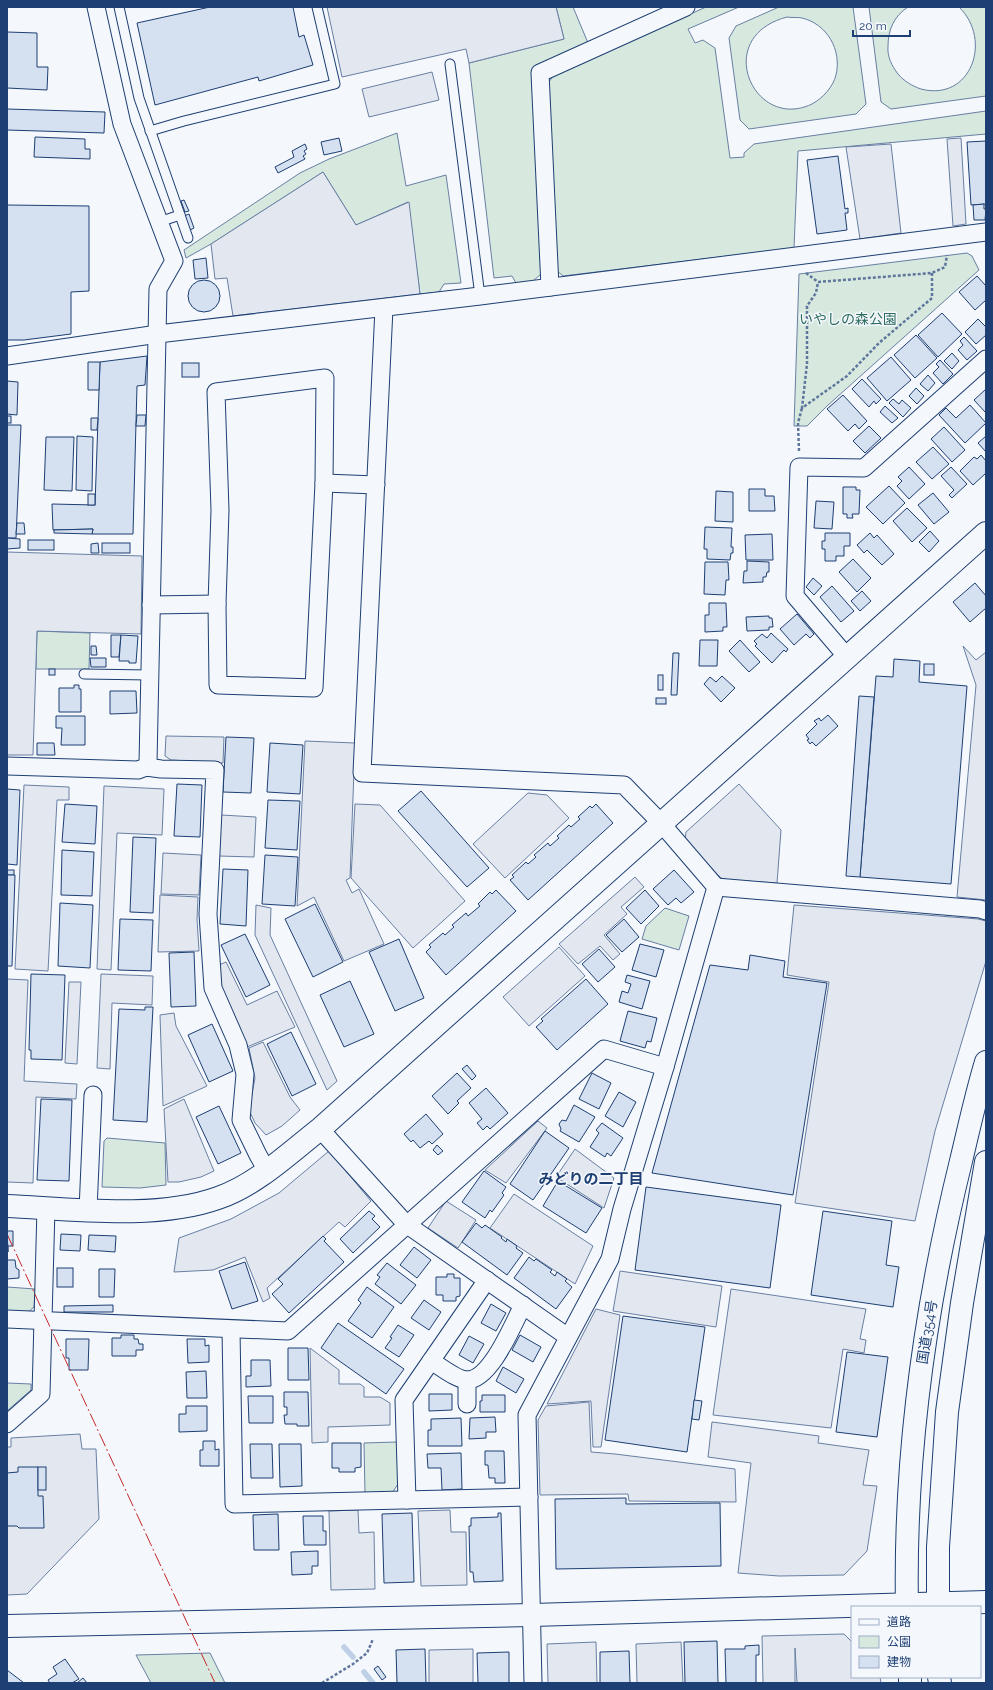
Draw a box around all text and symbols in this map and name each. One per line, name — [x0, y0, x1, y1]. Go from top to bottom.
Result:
scale bar — [853, 12, 910, 38]
text: 20 m — [859, 19, 887, 33]
park label: いやしの森公園 — [799, 311, 897, 327]
district label: みどりの二丁目 — [538, 1170, 644, 1188]
street label: 国道354号 — [914, 1299, 940, 1365]
legend — [851, 1606, 981, 1678]
text: 道路 — [887, 1615, 911, 1629]
text: 公園 — [887, 1635, 911, 1649]
text: 建物 — [887, 1655, 911, 1669]

